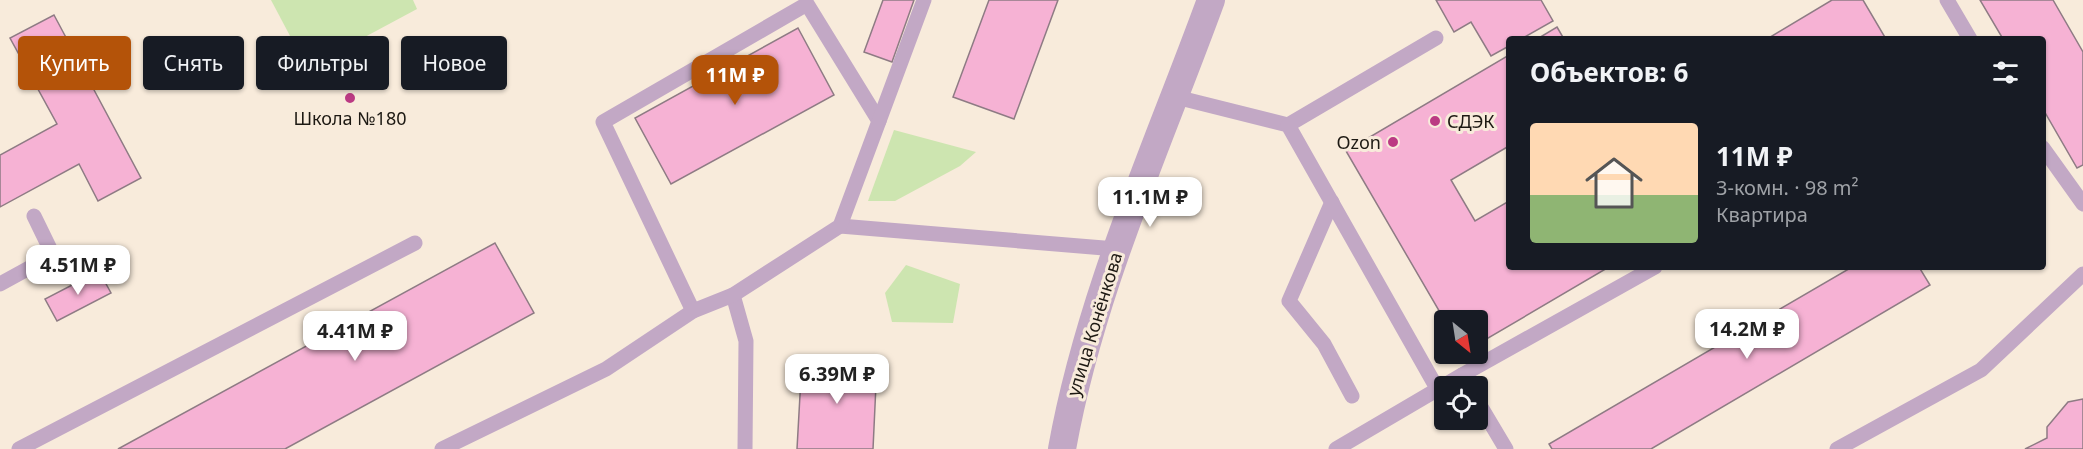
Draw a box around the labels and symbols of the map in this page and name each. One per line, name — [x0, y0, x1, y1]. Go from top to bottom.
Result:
pin: 11M ₽ — [693, 55, 777, 106]
marker: Школа №180 — [343, 91, 357, 105]
place label: Школа №180 — [293, 106, 407, 130]
place label: СДЭК — [1447, 109, 1495, 133]
marker: СДЭК — [1428, 114, 1442, 128]
place label: Ozon — [1336, 130, 1381, 154]
marker: Ozon — [1386, 135, 1400, 149]
pin: 11.1M ₽ — [1095, 177, 1205, 228]
pin: 4.51M ₽ — [23, 245, 133, 296]
street label: улица Конёнкова — [1061, 249, 1127, 399]
pin: 14.2M ₽ — [1692, 309, 1802, 360]
north arrow — [1434, 310, 1488, 364]
pin: 4.41M ₽ — [300, 311, 410, 362]
pin: 6.39M ₽ — [782, 354, 892, 405]

